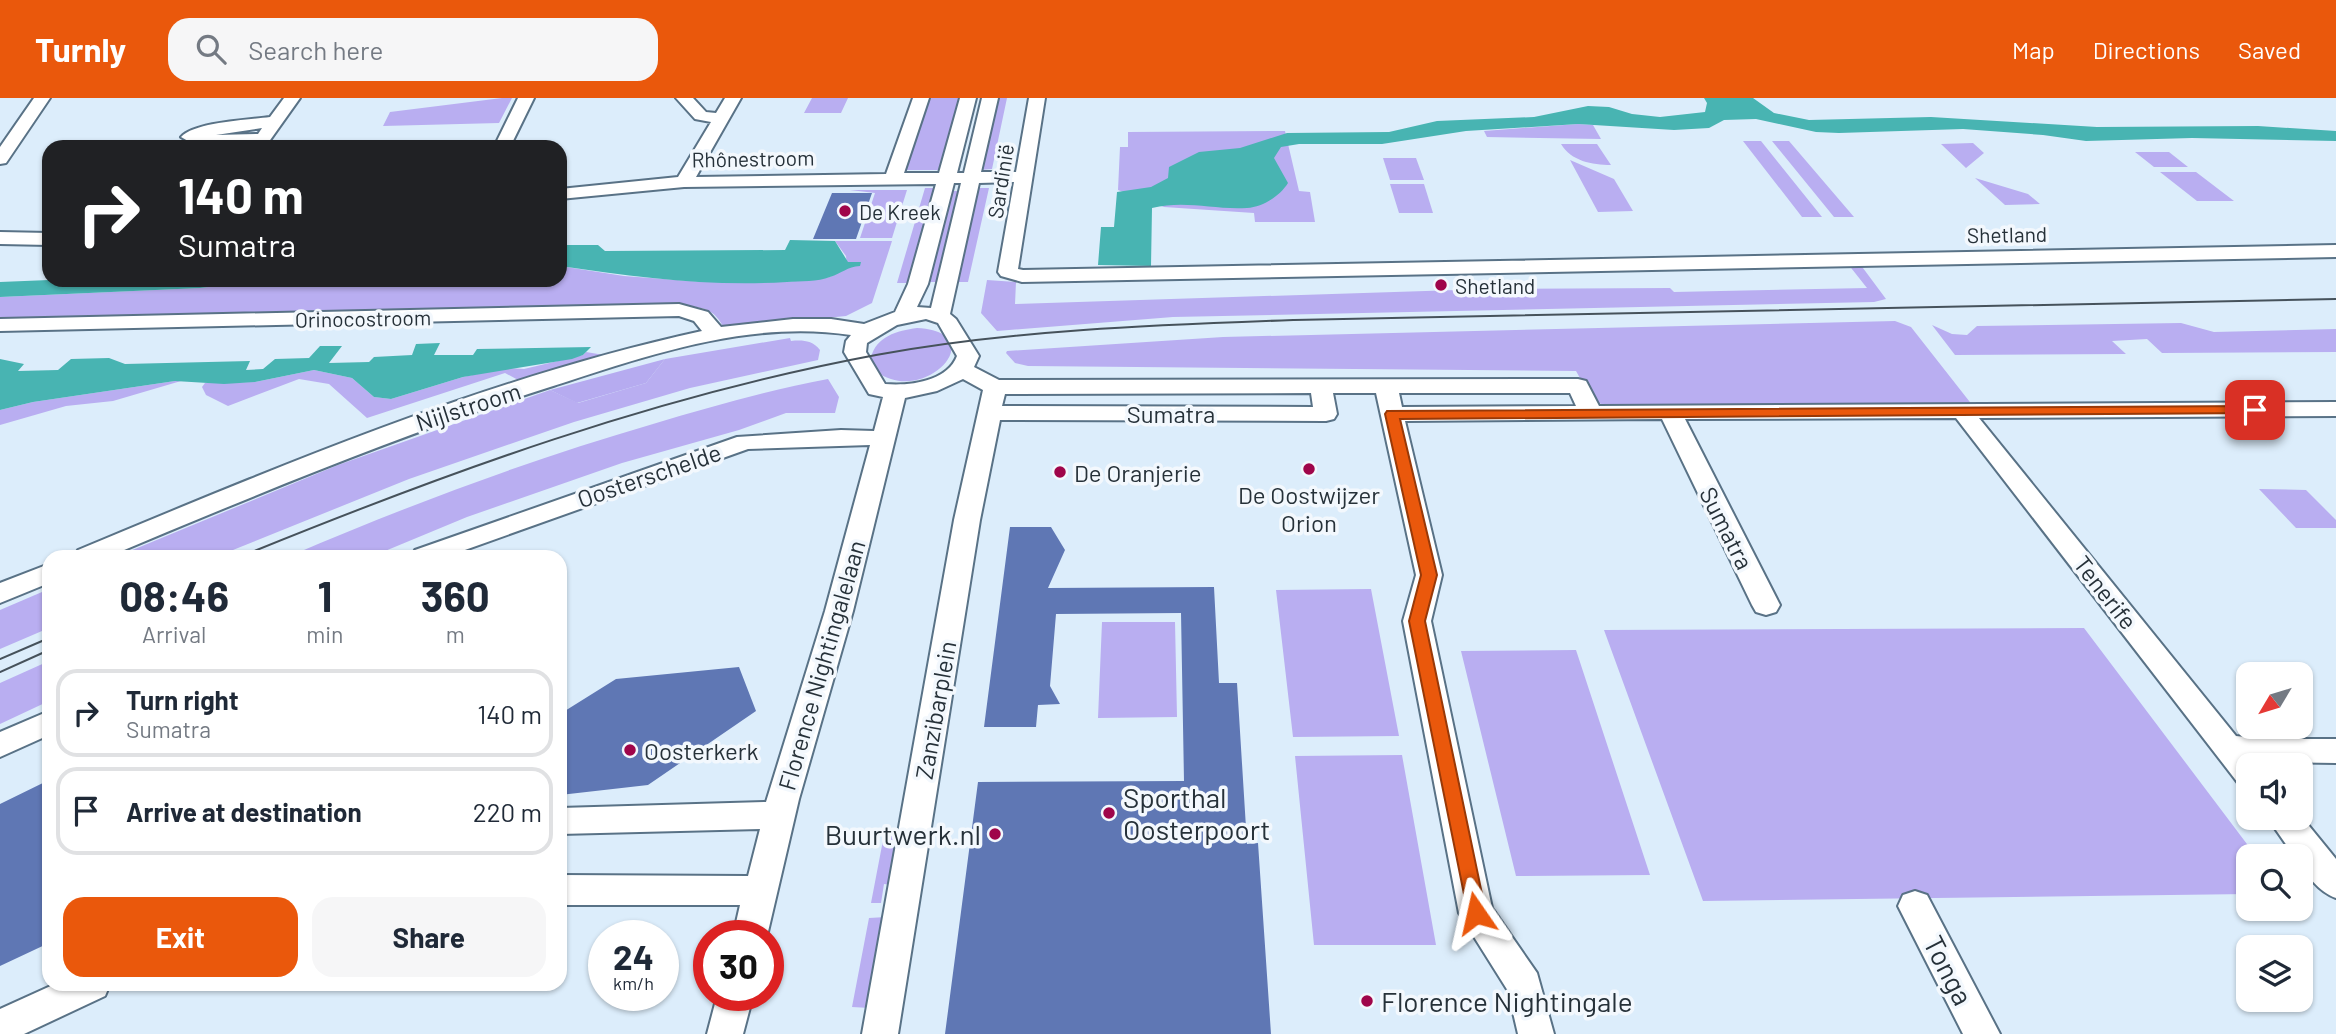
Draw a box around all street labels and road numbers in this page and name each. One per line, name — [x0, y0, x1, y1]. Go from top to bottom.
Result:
street label: Sardinië — [982, 142, 1018, 220]
street label: Rhônestroom — [691, 144, 815, 172]
street label: Shetland — [1967, 221, 2047, 247]
street label: Orinocostroom — [295, 304, 431, 332]
street label: Nijlstroom — [412, 375, 524, 437]
street label: Sumatra — [1127, 399, 1215, 428]
street label: Oosterschelde — [573, 437, 725, 513]
street label: Sumatra — [1694, 482, 1760, 574]
street label: Florence Nightingalelaan — [771, 537, 871, 793]
street label: Tenerife — [2068, 549, 2144, 635]
street label: Zanzibarplein — [909, 639, 961, 781]
street label: Tonga — [1917, 929, 1981, 1011]

